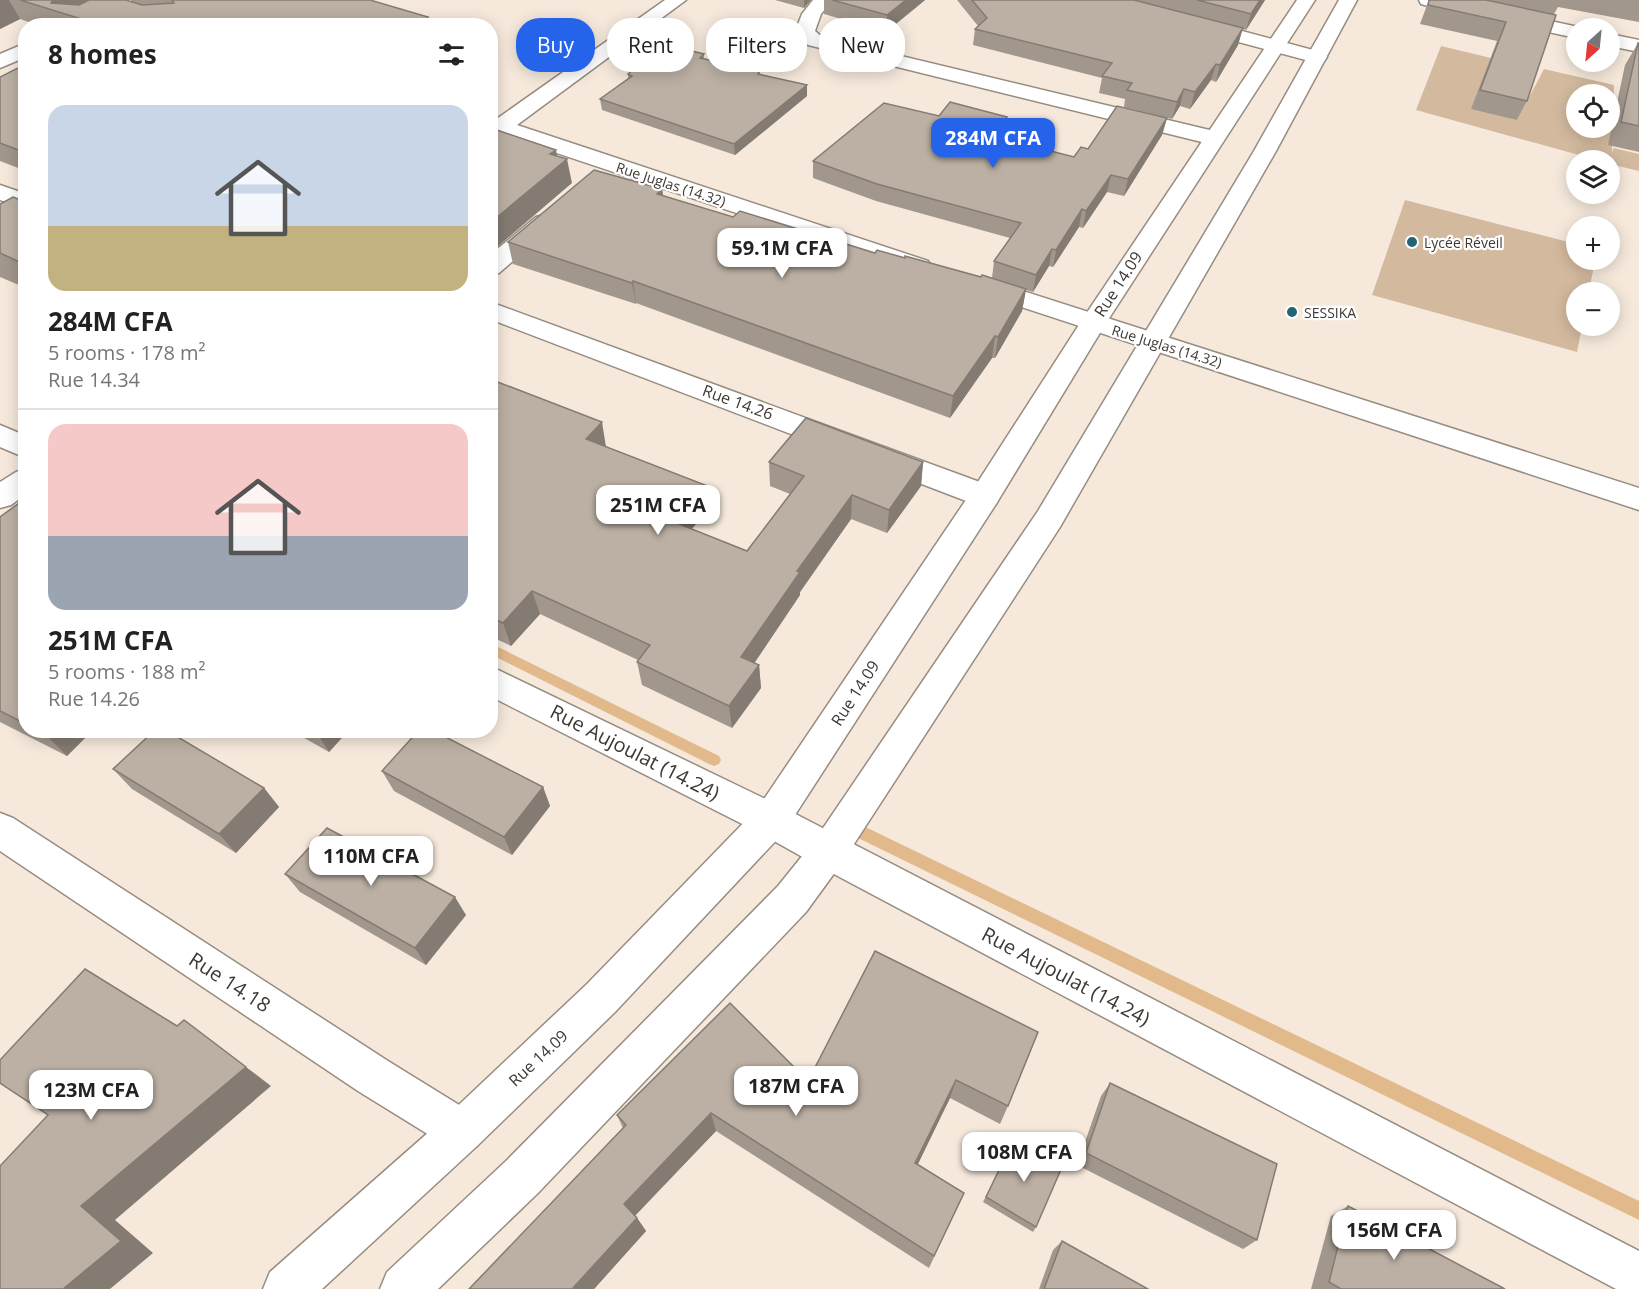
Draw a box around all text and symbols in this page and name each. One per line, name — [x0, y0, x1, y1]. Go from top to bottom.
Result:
chip: Buy — [516, 18, 595, 72]
chip: Rent — [607, 18, 694, 72]
chip: Filters — [706, 18, 807, 72]
chip: New — [819, 18, 905, 72]
north arrow — [1566, 18, 1620, 72]
map controls — [1566, 18, 1620, 336]
text: 8 homes — [48, 36, 157, 72]
icon: filters — [435, 38, 468, 71]
button: locate — [1566, 84, 1620, 138]
pin: 284M CFA — [931, 118, 1055, 169]
text: 284M CFA — [945, 124, 1041, 151]
icon: home — [204, 144, 312, 252]
button: layers — [1566, 150, 1620, 204]
street label: Rue Juglas (14.32) — [614, 157, 728, 211]
button: + — [1566, 216, 1620, 270]
pin: 59.1M CFA — [713, 228, 851, 279]
place label: Lycée Réveil — [1424, 233, 1503, 252]
text: 59.1M CFA — [731, 234, 833, 261]
marker: Lycée Réveil — [1405, 235, 1419, 249]
street label: Rue 14.09 — [1089, 247, 1147, 321]
button: − — [1566, 282, 1620, 336]
text: 284M CFA — [48, 303, 173, 339]
place label: SESSIKA — [1304, 303, 1356, 322]
marker: SESSIKA — [1285, 305, 1299, 319]
street label: Rue Juglas (14.32) — [1110, 320, 1224, 372]
text: 5 rooms · 178 m² — [48, 339, 206, 366]
text: Rue 14.34 — [48, 366, 140, 393]
street label: Rue 14.26 — [700, 379, 776, 425]
icon: home — [204, 463, 312, 571]
pin: 251M CFA — [596, 485, 720, 536]
text: 251M CFA — [610, 491, 706, 518]
text: 251M CFA — [48, 622, 173, 658]
street label: Rue 14.09 — [826, 656, 884, 730]
text: 5 rooms · 188 m² — [48, 658, 206, 685]
text: Rue 14.26 — [48, 685, 140, 712]
street label: Rue Aujoulat (14.24) — [546, 698, 724, 806]
pin: 110M CFA — [309, 836, 433, 887]
text: 110M CFA — [323, 842, 419, 869]
street label: Rue Aujoulat (14.24) — [977, 920, 1155, 1032]
street label: Rue 14.18 — [184, 946, 276, 1018]
street label: Rue 14.09 — [504, 1025, 572, 1091]
pin: 187M CFA — [734, 1066, 858, 1117]
pin: 123M CFA — [29, 1070, 153, 1121]
text: 187M CFA — [748, 1072, 844, 1099]
text: 123M CFA — [43, 1076, 139, 1103]
pin: 108M CFA — [962, 1132, 1086, 1183]
text: 108M CFA — [976, 1138, 1072, 1165]
pin: 156M CFA — [1332, 1210, 1456, 1261]
text: 156M CFA — [1346, 1216, 1442, 1243]

